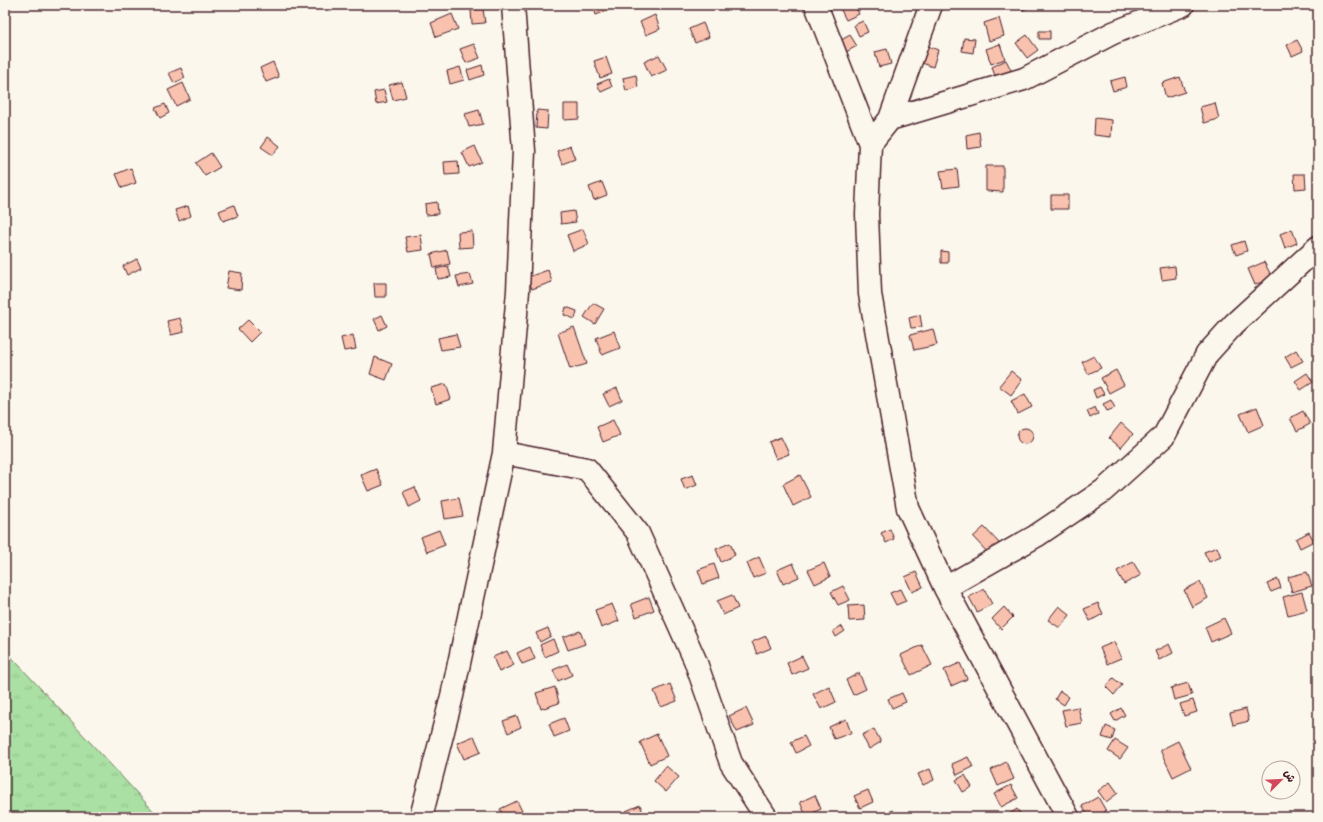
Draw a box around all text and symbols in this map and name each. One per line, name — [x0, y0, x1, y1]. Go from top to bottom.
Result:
north arrow — [1261, 760, 1301, 800]
text: ش — [1279, 768, 1298, 786]

